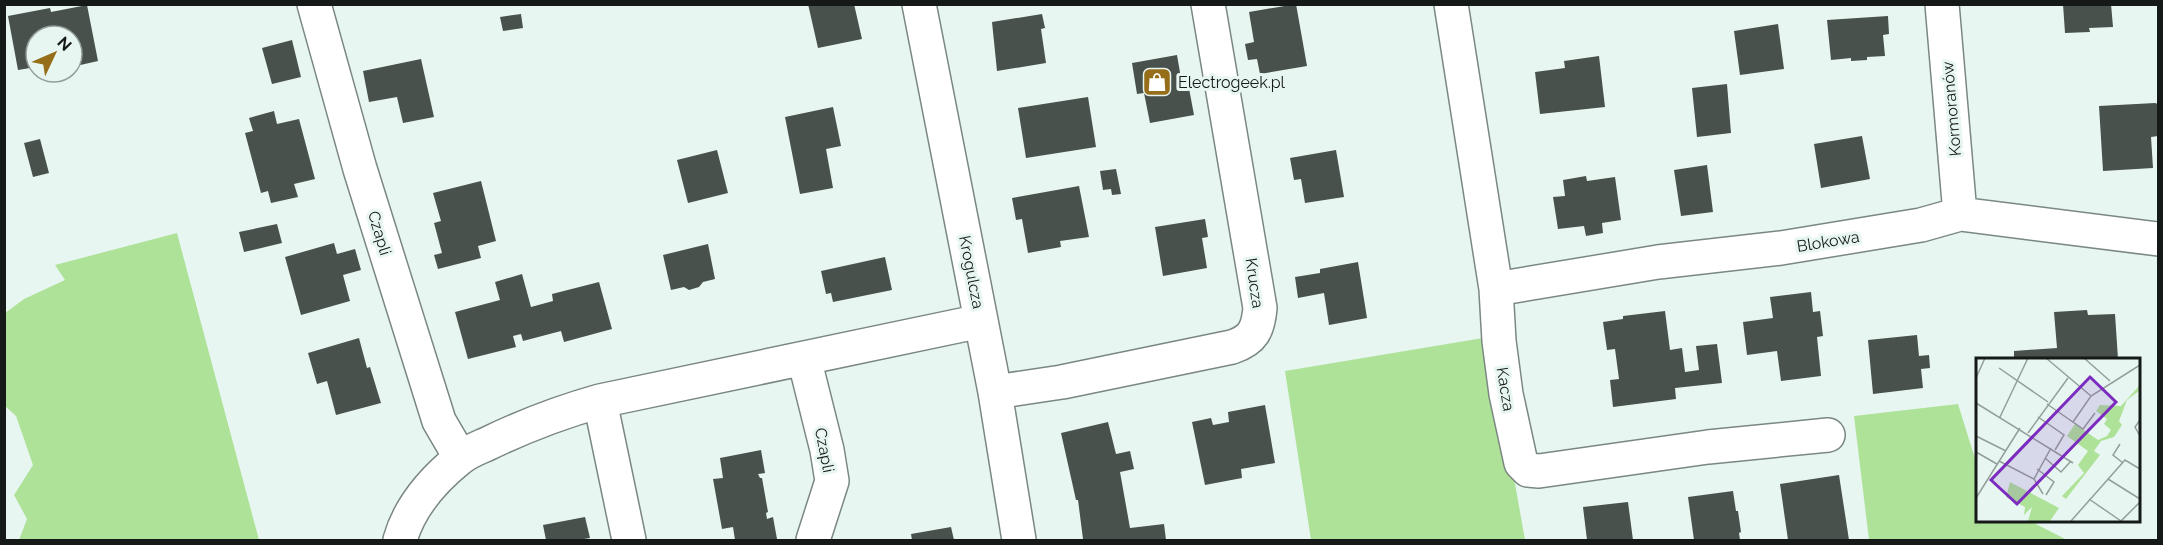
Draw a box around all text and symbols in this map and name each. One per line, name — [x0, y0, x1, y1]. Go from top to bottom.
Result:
north arrow — [24, 24, 84, 84]
text: N — [53, 33, 76, 55]
street label: Kormoranów — [1938, 61, 1965, 157]
shop icon: Electrogeek.pl — [1141, 66, 1173, 98]
place label: Electrogeek.pl — [1178, 73, 1286, 92]
street label: Czapli — [364, 209, 395, 258]
street label: Blokowa — [1795, 227, 1861, 256]
street label: Krogulcza — [955, 234, 988, 310]
street label: Krucza — [1242, 257, 1267, 310]
inset map — [1976, 358, 2139, 521]
street label: Kacza — [1493, 366, 1518, 412]
street label: Czapli — [811, 426, 838, 474]

